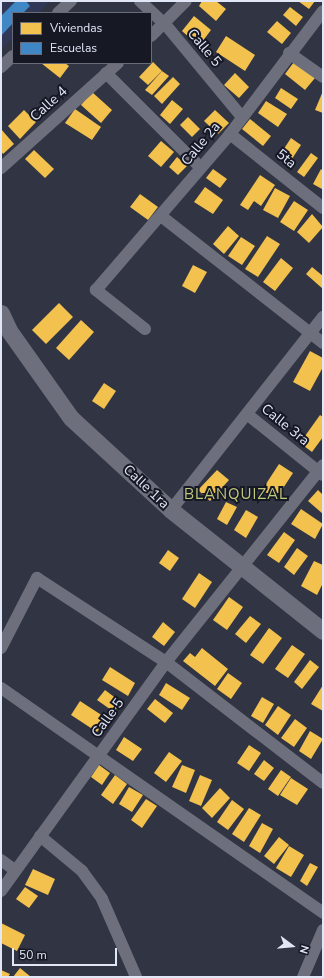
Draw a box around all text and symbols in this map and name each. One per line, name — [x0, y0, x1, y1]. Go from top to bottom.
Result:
legend — [12, 12, 152, 64]
text: Viviendas — [50, 20, 102, 36]
street label: Calle 5 — [183, 26, 225, 70]
text: Escuelas — [50, 40, 97, 56]
street label: Calle 4 — [27, 83, 71, 125]
street label: Calle 2a — [178, 119, 224, 169]
street label: 5ta — [273, 146, 299, 172]
street label: Calle 3ra — [258, 401, 312, 449]
street label: Calle 1ra — [120, 462, 172, 512]
district label: BLANQUIZAL — [184, 486, 288, 504]
street label: Calle 5 — [88, 695, 128, 741]
north arrow — [272, 926, 312, 966]
scale bar — [14, 940, 119, 966]
text: N — [296, 943, 312, 955]
text: 50 m — [19, 947, 47, 963]

